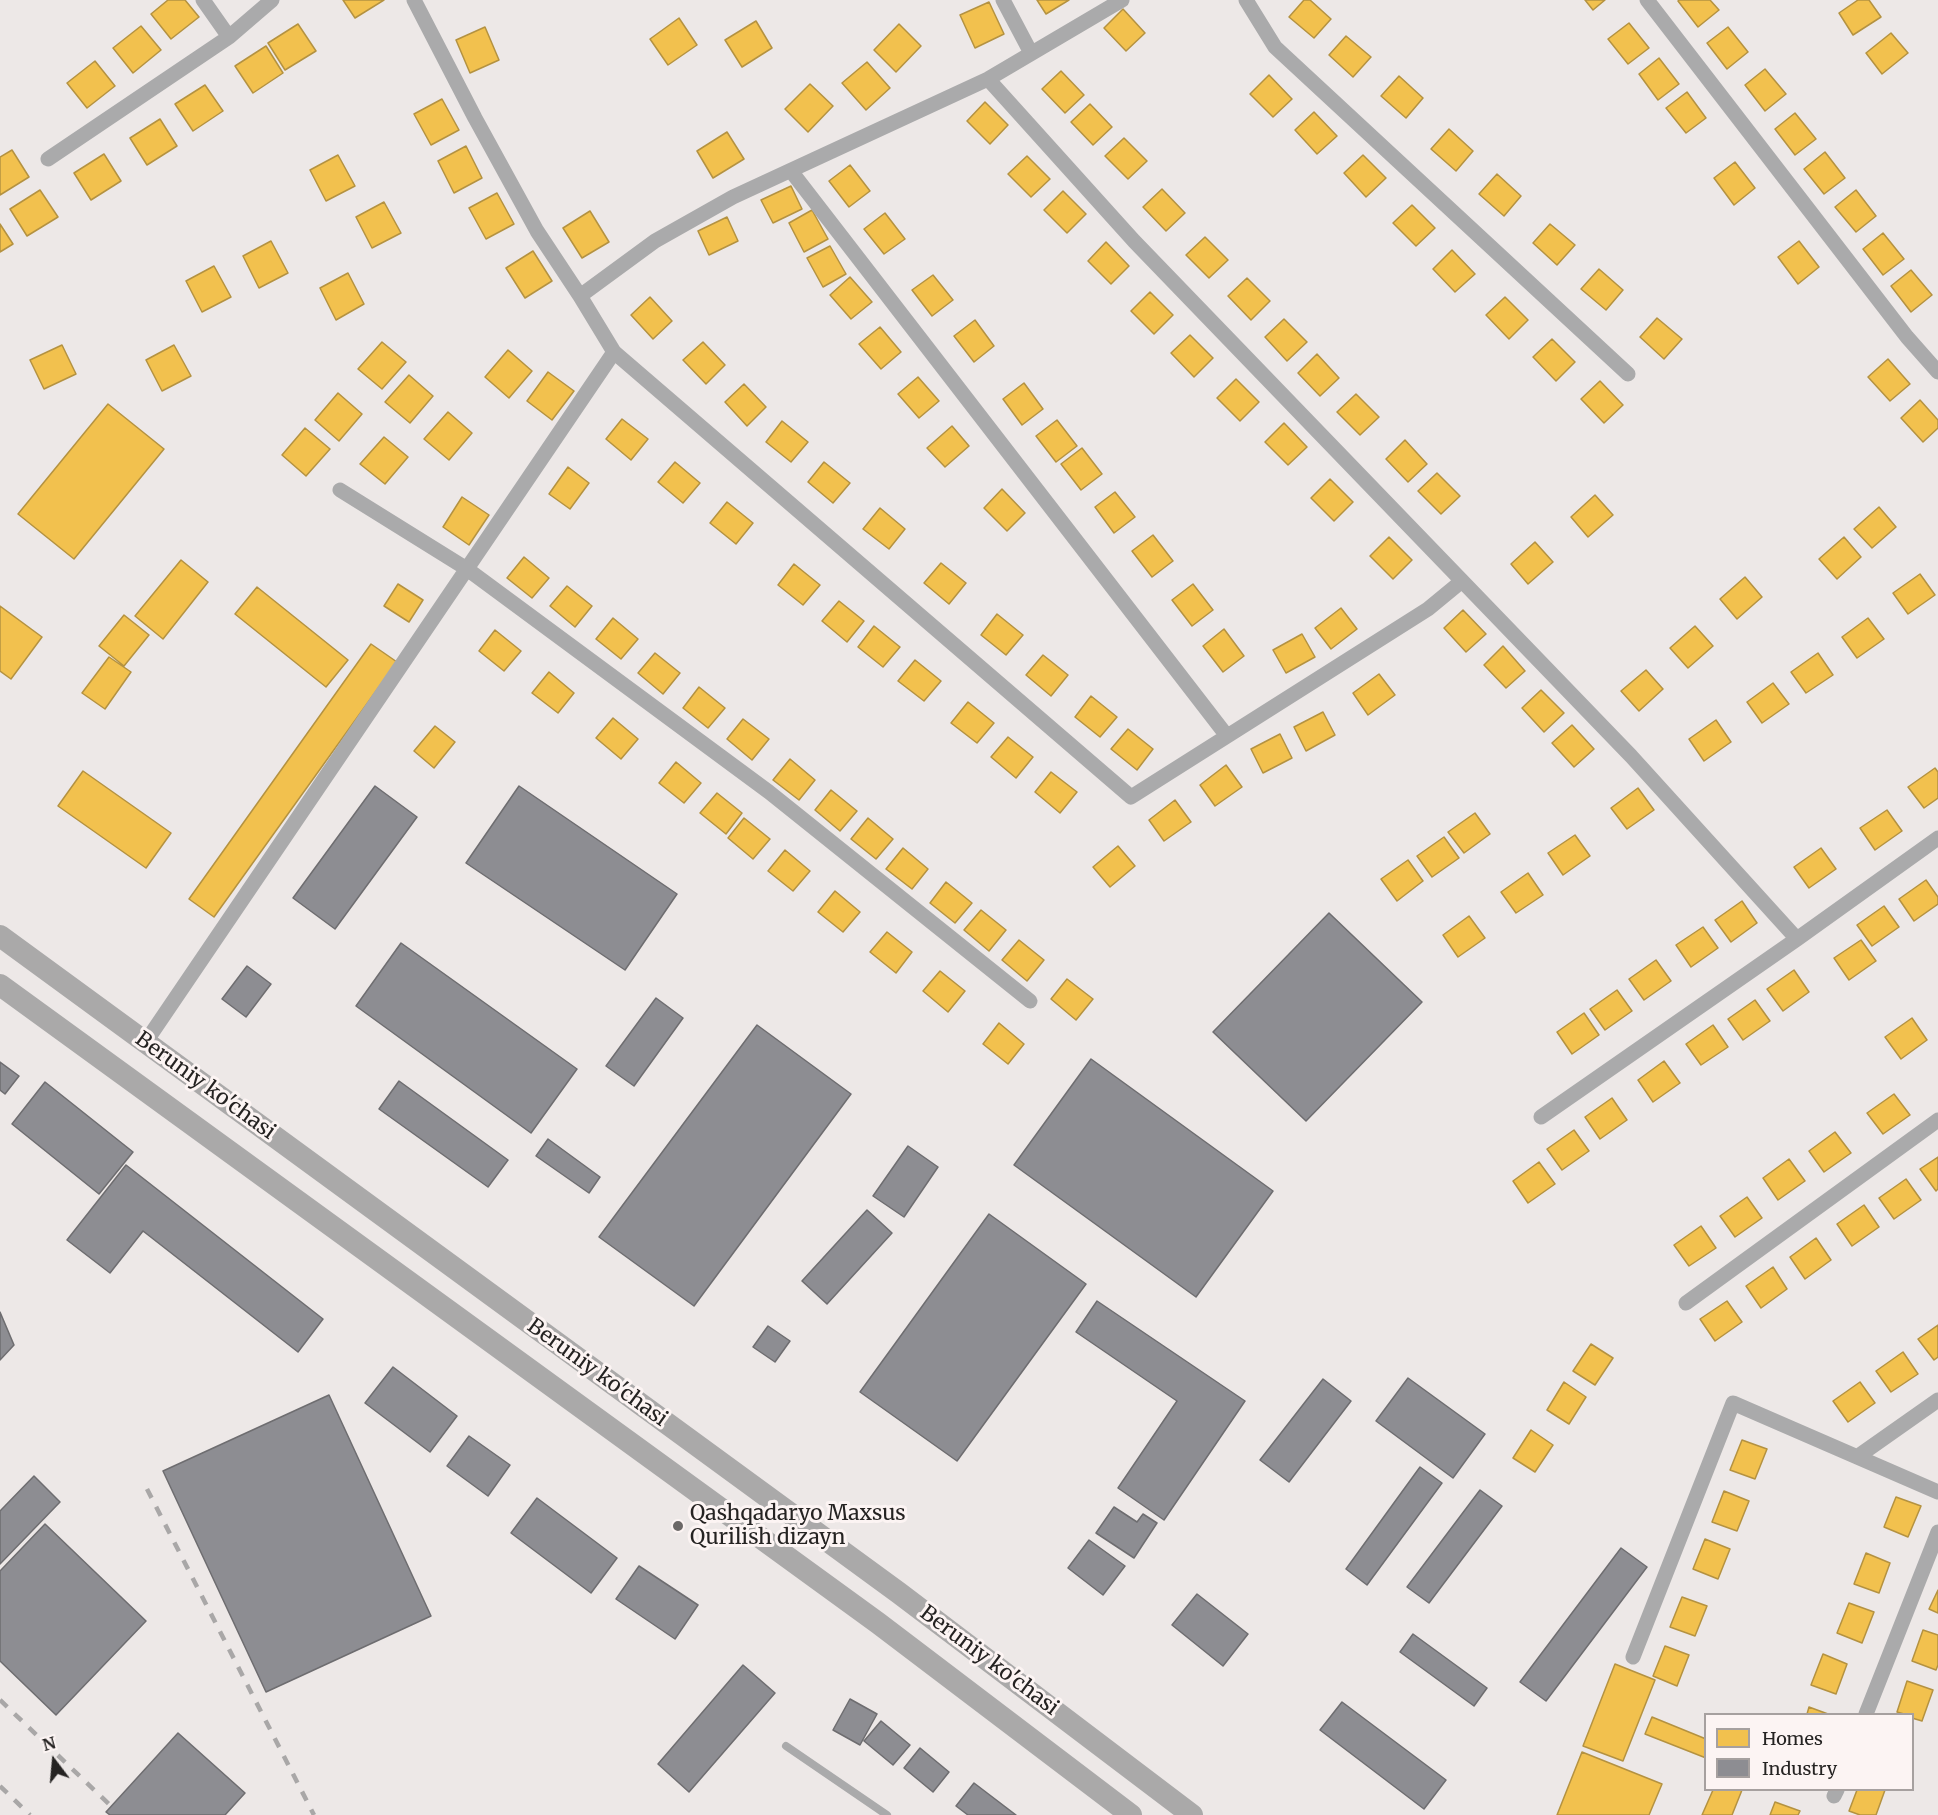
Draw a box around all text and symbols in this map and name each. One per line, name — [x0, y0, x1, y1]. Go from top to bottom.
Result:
street label: Beruniy ko'chasi — [130, 1027, 280, 1145]
street label: Beruniy ko'chasi — [522, 1314, 672, 1432]
place label: Qashqadaryo Maxsus Qurilish dizayn — [690, 1501, 906, 1551]
marker: Qashqadaryo Maxsus Qurilish dizayn — [671, 1519, 685, 1533]
street label: Beruniy ko'chasi — [915, 1601, 1063, 1721]
legend — [1704, 1713, 1914, 1791]
text: Homes — [1762, 1727, 1823, 1750]
north arrow — [24, 1731, 84, 1791]
text: N — [40, 1732, 58, 1755]
text: Industry — [1762, 1757, 1837, 1780]

